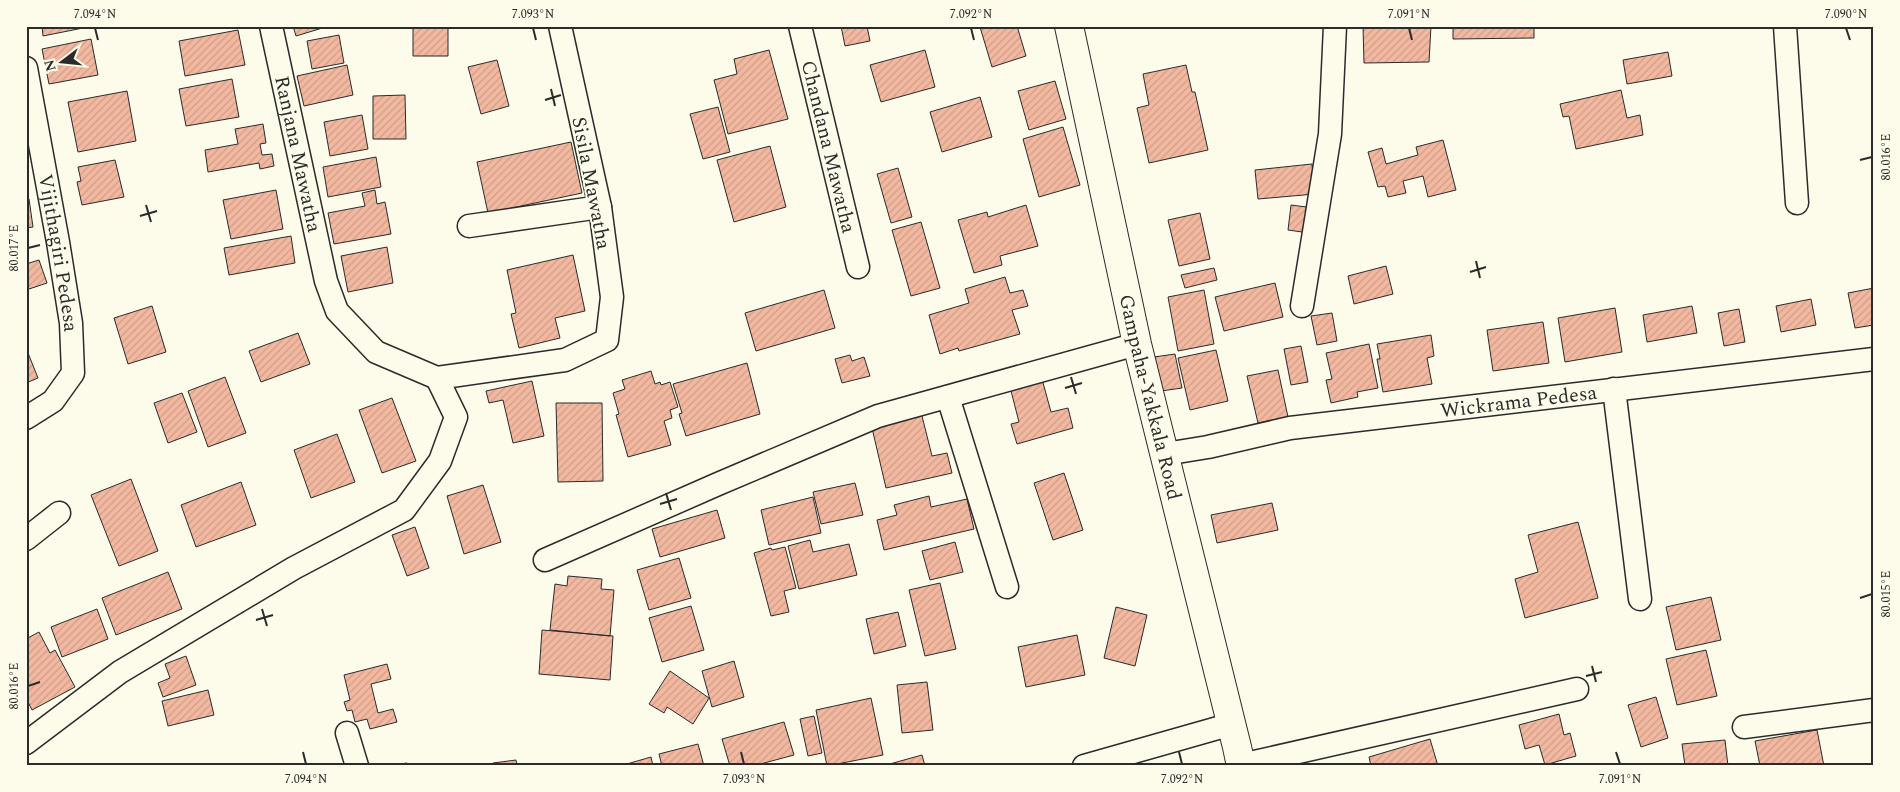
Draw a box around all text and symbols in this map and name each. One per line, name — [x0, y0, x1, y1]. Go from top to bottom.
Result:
text: 7.094°N — [74, 5, 116, 24]
text: 7.093°N — [512, 5, 554, 24]
text: 7.092°N — [950, 5, 992, 24]
text: 7.091°N — [1388, 5, 1430, 24]
text: 7.090°N — [1825, 5, 1867, 24]
north arrow — [38, 38, 88, 88]
text: N — [38, 57, 62, 74]
street label: Chandana Mawatha — [793, 57, 863, 237]
street label: Ranjana Mawatha — [266, 73, 329, 236]
street label: Sisila Mawatha — [563, 114, 619, 252]
text: 80.016°E — [1877, 134, 1896, 180]
street label: Vijithagiri Pedesa — [30, 172, 85, 333]
text: 80.017°E — [5, 225, 24, 271]
street label: Gampaha-Yakkala Road — [1111, 292, 1189, 503]
street label: Wickrama Pedesa — [1439, 378, 1599, 426]
text: 80.015°E — [1877, 571, 1896, 617]
text: 80.016°E — [5, 663, 24, 709]
text: 7.094°N — [285, 770, 327, 789]
text: 7.093°N — [723, 770, 765, 789]
text: 7.092°N — [1161, 770, 1203, 789]
text: 7.091°N — [1599, 770, 1641, 789]

